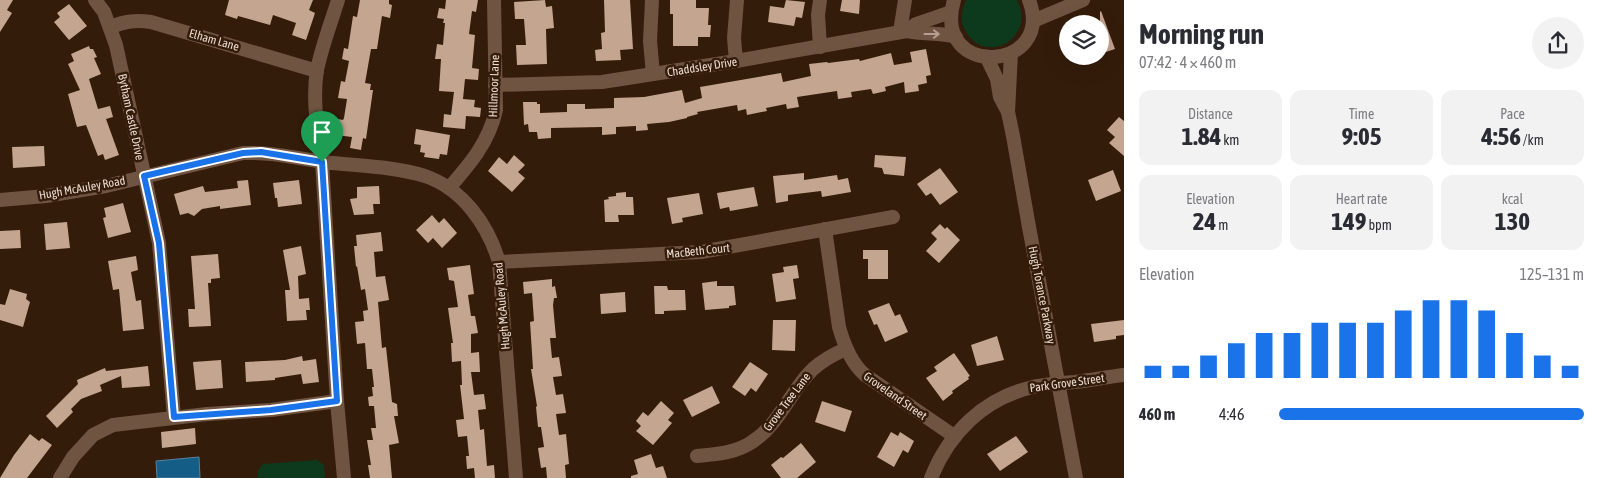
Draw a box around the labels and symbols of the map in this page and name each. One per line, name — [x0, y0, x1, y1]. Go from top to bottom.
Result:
street label: Elham Lane — [187, 26, 241, 54]
one-way arrow — [923, 29, 939, 39]
street label: Hillmoor Lane — [486, 54, 502, 118]
street label: Chaddsley Drive — [666, 55, 738, 79]
street label: Bytham Castle Drive — [115, 73, 147, 161]
pin — [301, 111, 343, 162]
street label: Hugh McAuley Road — [38, 174, 126, 202]
street label: MacBeth Court — [666, 241, 731, 261]
street label: Hugh Torance Parkway — [1026, 245, 1058, 345]
street label: Hugh McAuley Road — [491, 262, 513, 350]
street label: Groveland Street — [861, 369, 930, 423]
street label: Grove Tree Lane — [761, 370, 813, 434]
street label: Park Grove Street — [1029, 371, 1106, 395]

